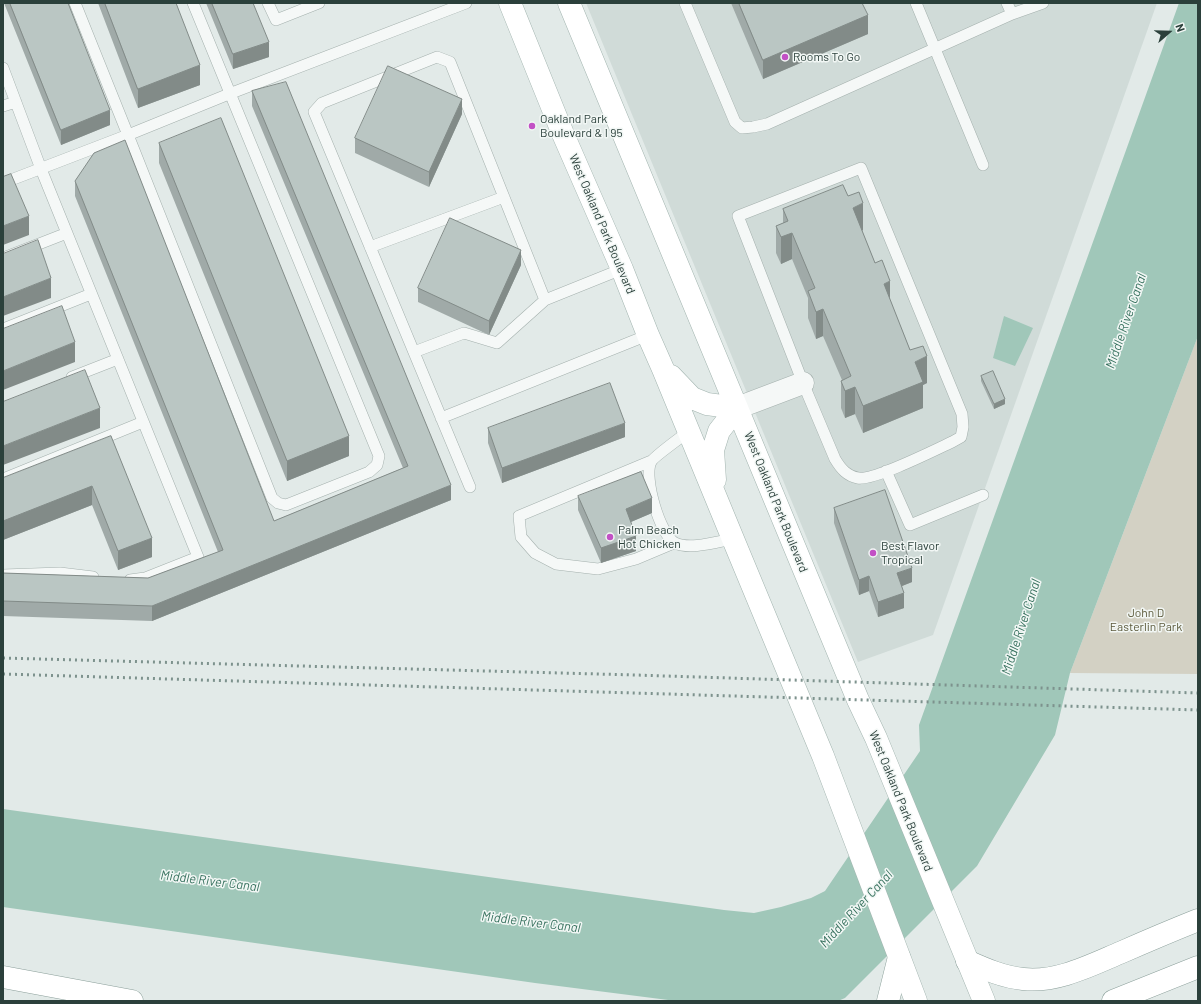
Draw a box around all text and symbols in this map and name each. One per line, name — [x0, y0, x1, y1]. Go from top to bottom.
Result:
north arrow — [1149, 12, 1189, 52]
text: N — [1173, 22, 1188, 33]
place label: Rooms To Go — [793, 50, 860, 64]
marker: Rooms To Go — [780, 52, 790, 62]
place label: Oakland Park Boulevard & I 95 — [540, 112, 623, 140]
marker: Oakland Park Boulevard & I 95 — [527, 121, 537, 131]
street label: West Oakland Park Boulevard — [566, 152, 638, 296]
water label: Middle River Canal — [1102, 271, 1150, 371]
street label: West Oakland Park Boulevard — [741, 430, 811, 574]
place label: Palm Beach Hot Chicken — [618, 523, 681, 551]
marker: Palm Beach Hot Chicken — [605, 532, 615, 542]
place label: Best Flavor Tropical — [881, 539, 939, 567]
marker: Best Flavor Tropical — [868, 548, 878, 558]
water label: Middle River Canal — [998, 577, 1044, 677]
park label: John D Easterlin Park — [1110, 606, 1182, 634]
street label: West Oakland Park Boulevard — [866, 729, 936, 873]
water label: Middle River Canal — [160, 867, 260, 895]
water label: Middle River Canal — [816, 867, 896, 951]
water label: Middle River Canal — [481, 908, 581, 936]

